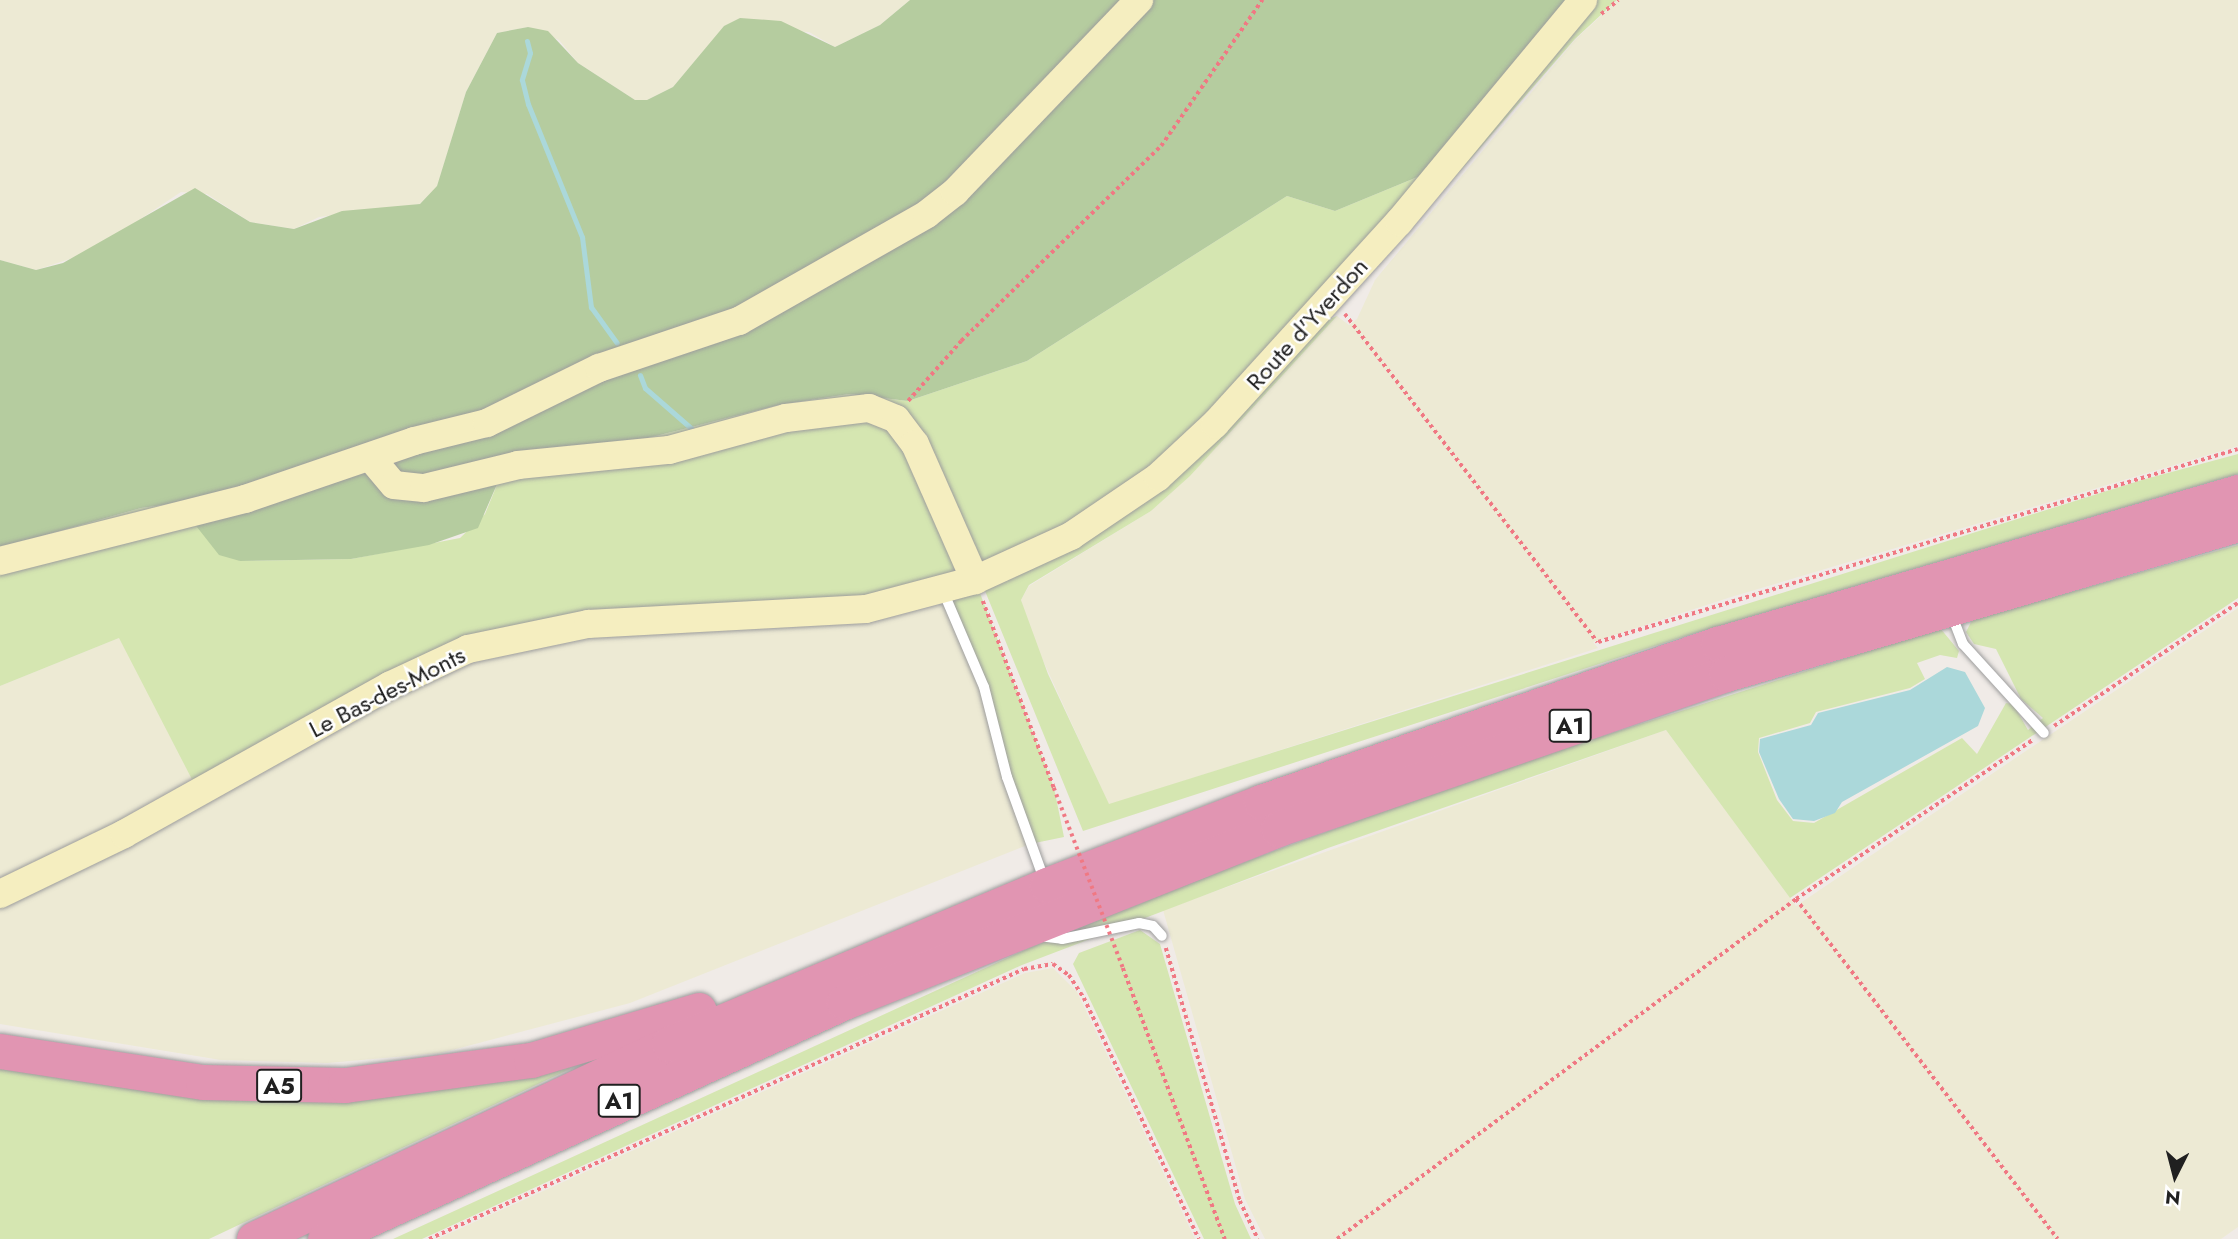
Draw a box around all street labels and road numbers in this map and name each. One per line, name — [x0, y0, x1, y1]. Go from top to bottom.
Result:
street label: Route d'Yverdon — [1240, 252, 1374, 396]
street label: Le Bas-des-Monts — [304, 640, 470, 744]
road number: A1 — [1547, 706, 1593, 746]
road number: A5 — [254, 1066, 304, 1106]
road number: A1 — [596, 1082, 642, 1120]

